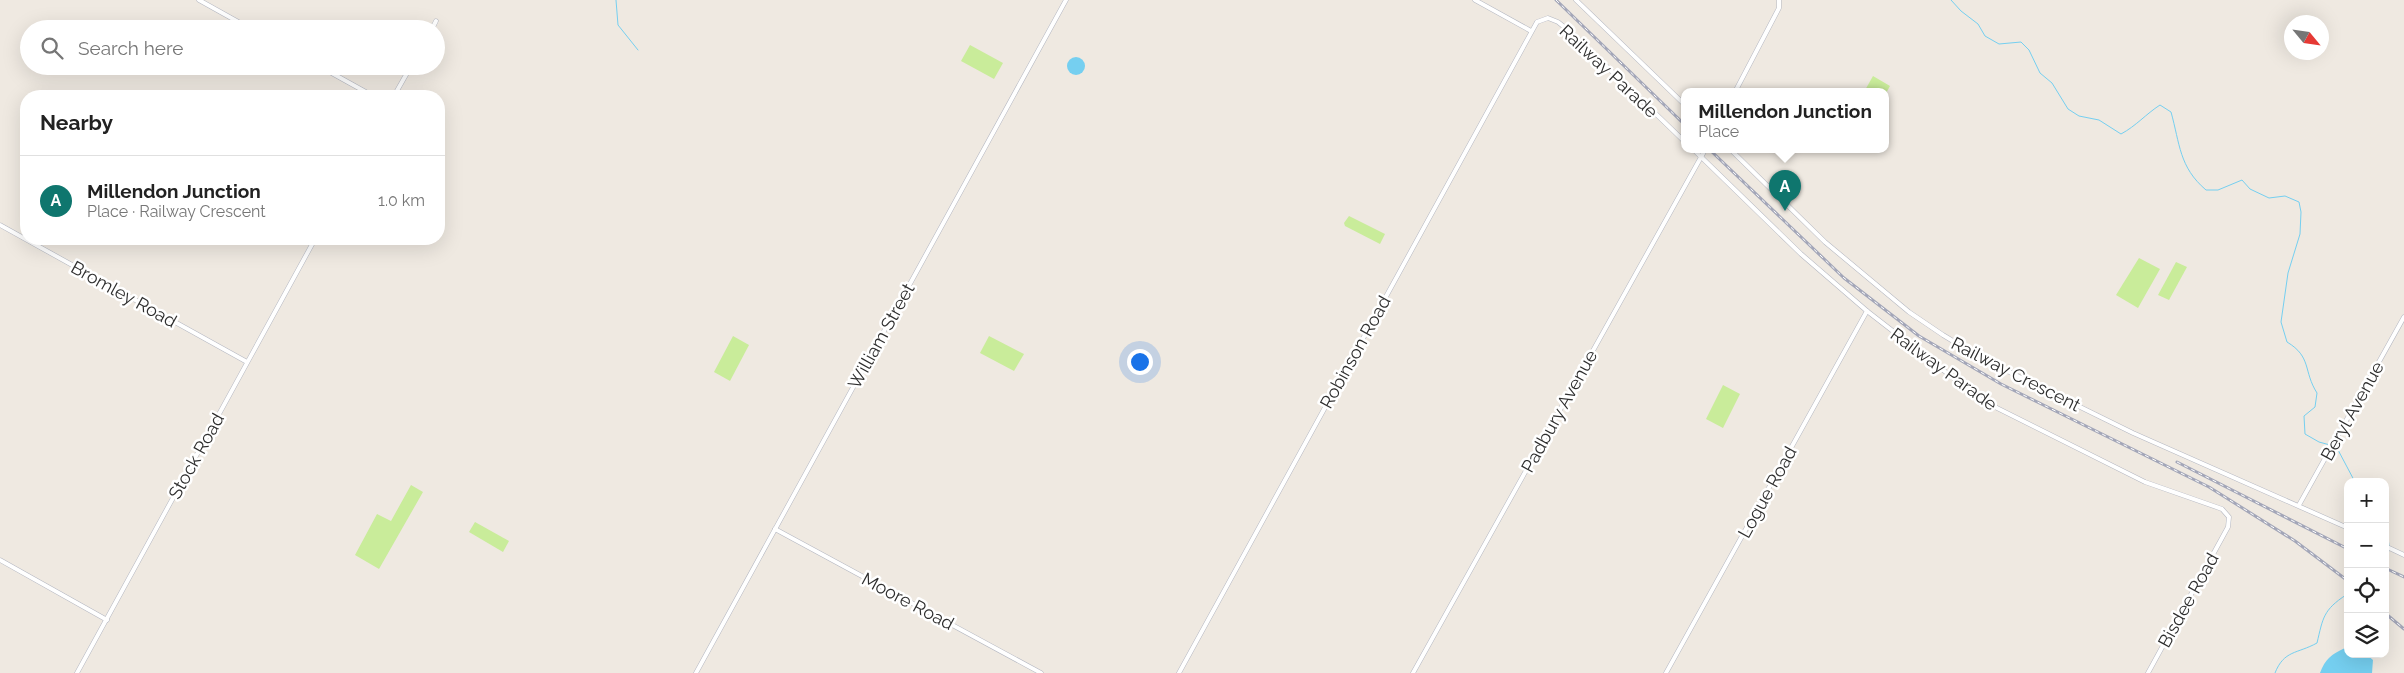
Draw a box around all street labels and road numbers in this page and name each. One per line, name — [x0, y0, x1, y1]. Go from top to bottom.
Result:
street label: Railway Parade — [1556, 20, 1663, 122]
street label: Bromley Road — [68, 256, 180, 332]
street label: William Street — [843, 280, 919, 392]
street label: Robinson Road — [1315, 292, 1395, 412]
street label: Railway Parade — [1887, 323, 2002, 415]
street label: Railway Crescent — [1948, 332, 2084, 416]
street label: Padbury Avenue — [1517, 346, 1602, 476]
street label: Beryl Avenue — [2316, 357, 2388, 464]
street label: Stock Road — [164, 410, 228, 502]
street label: Logue Road — [1733, 443, 1801, 541]
street label: Bisdee Road — [2153, 549, 2223, 651]
street label: Moore Road — [858, 568, 958, 634]

